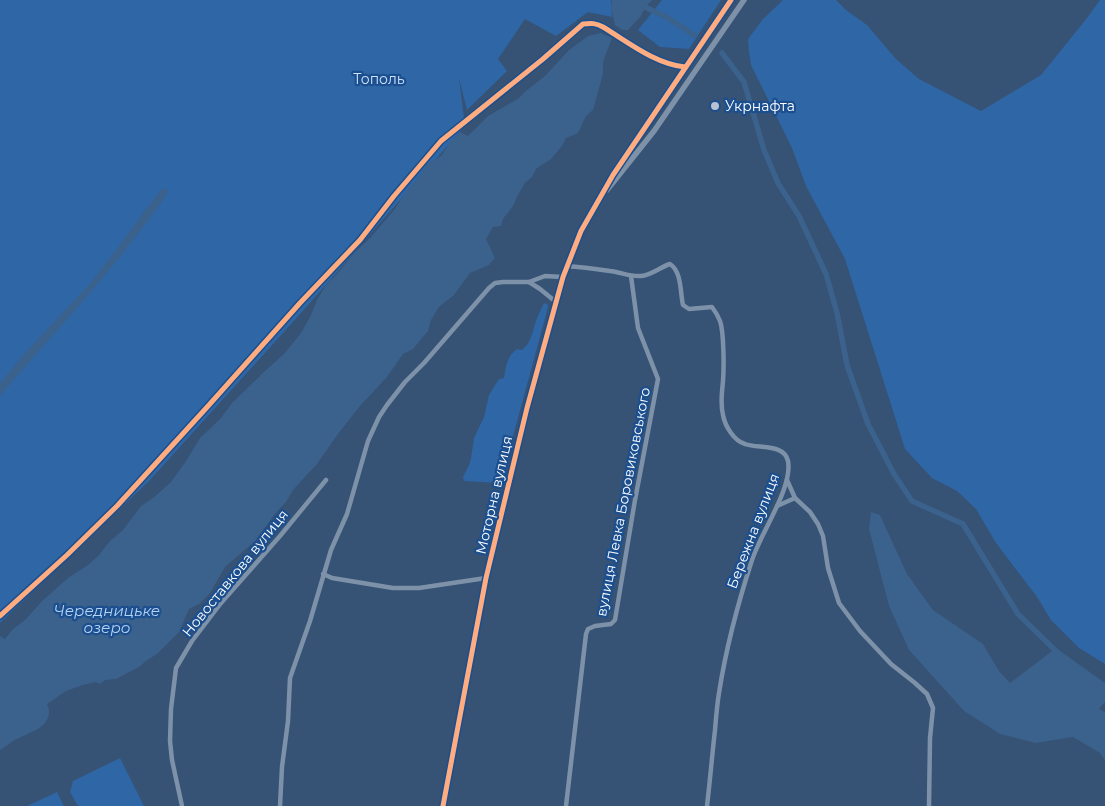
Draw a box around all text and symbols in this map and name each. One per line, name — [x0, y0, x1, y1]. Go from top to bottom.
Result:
park label: Тополь — [353, 70, 405, 88]
place label: Укрнафта — [725, 97, 795, 115]
marker: Укрнафта — [709, 100, 721, 112]
street label: вулиця Левка Боровиковського — [592, 386, 654, 618]
street label: Моторна вулиця — [472, 434, 516, 556]
street label: Бережна вулиця — [723, 471, 783, 591]
street label: Новоставкова вулиця — [178, 506, 292, 640]
water label: Чередницьке озеро — [54, 601, 160, 637]

